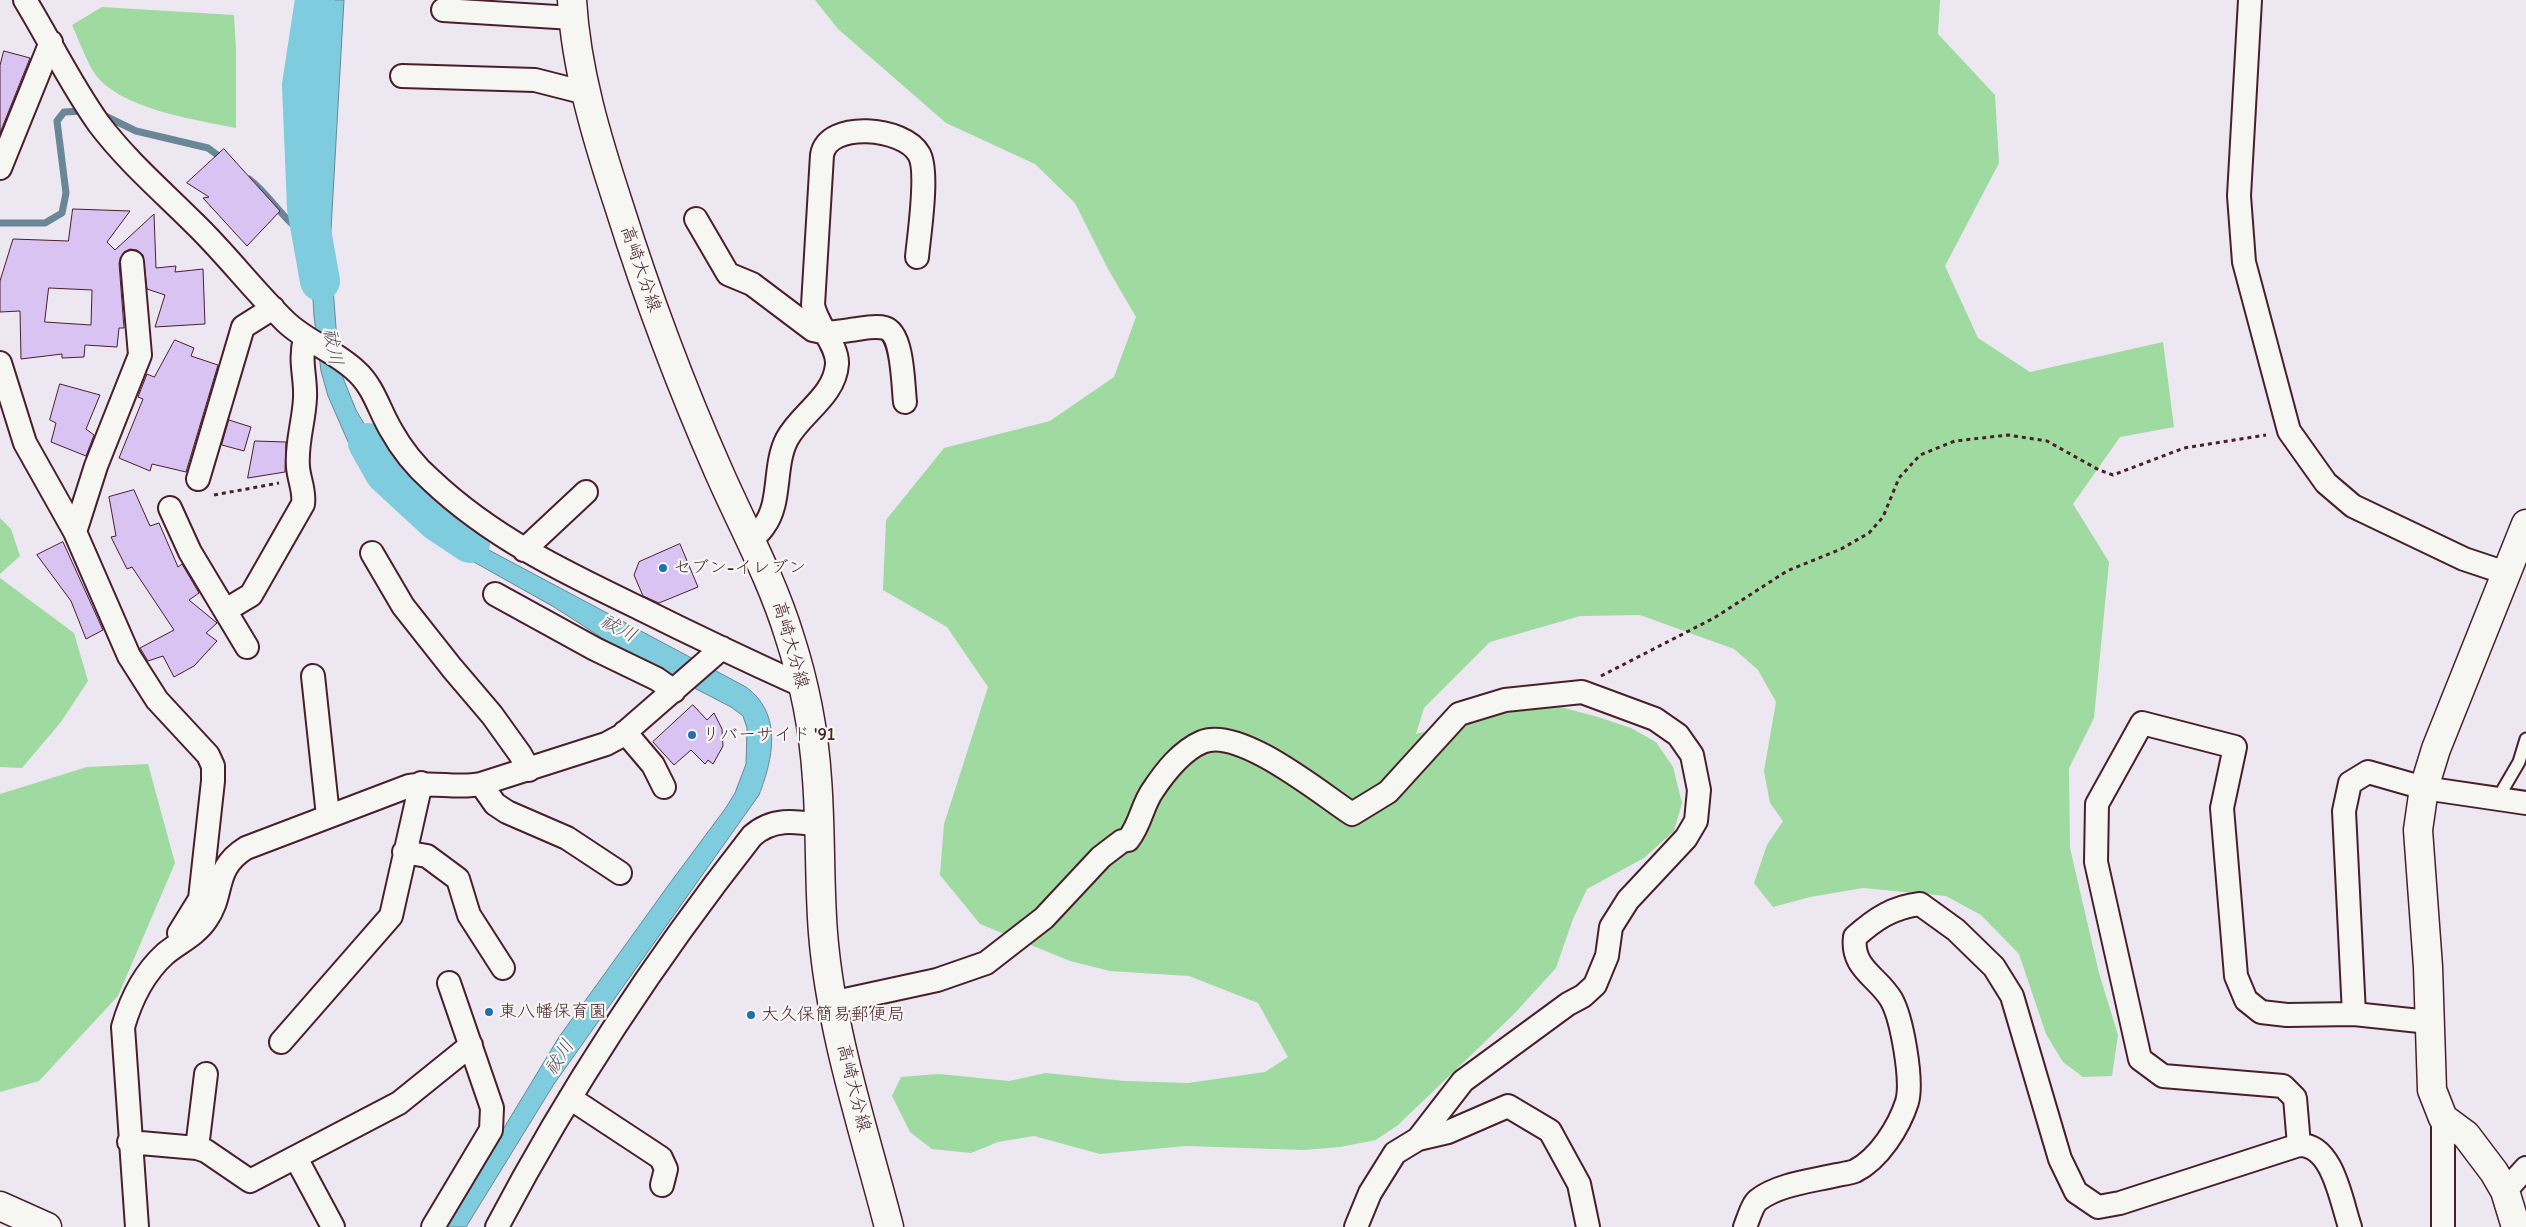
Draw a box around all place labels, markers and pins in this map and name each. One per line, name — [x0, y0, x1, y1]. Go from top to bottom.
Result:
place label: セブン-イレブン — [673, 557, 806, 579]
marker: セブン-イレブン — [657, 562, 669, 574]
place label: リバーサイド '91 — [702, 724, 835, 746]
marker: リバーサイド '91 — [686, 729, 698, 741]
place label: 東八幡保育園 — [499, 1001, 607, 1023]
place label: 大久保簡易郵便局 — [761, 1004, 905, 1026]
marker: 東八幡保育園 — [483, 1006, 495, 1018]
marker: 大久保簡易郵便局 — [745, 1009, 757, 1021]

